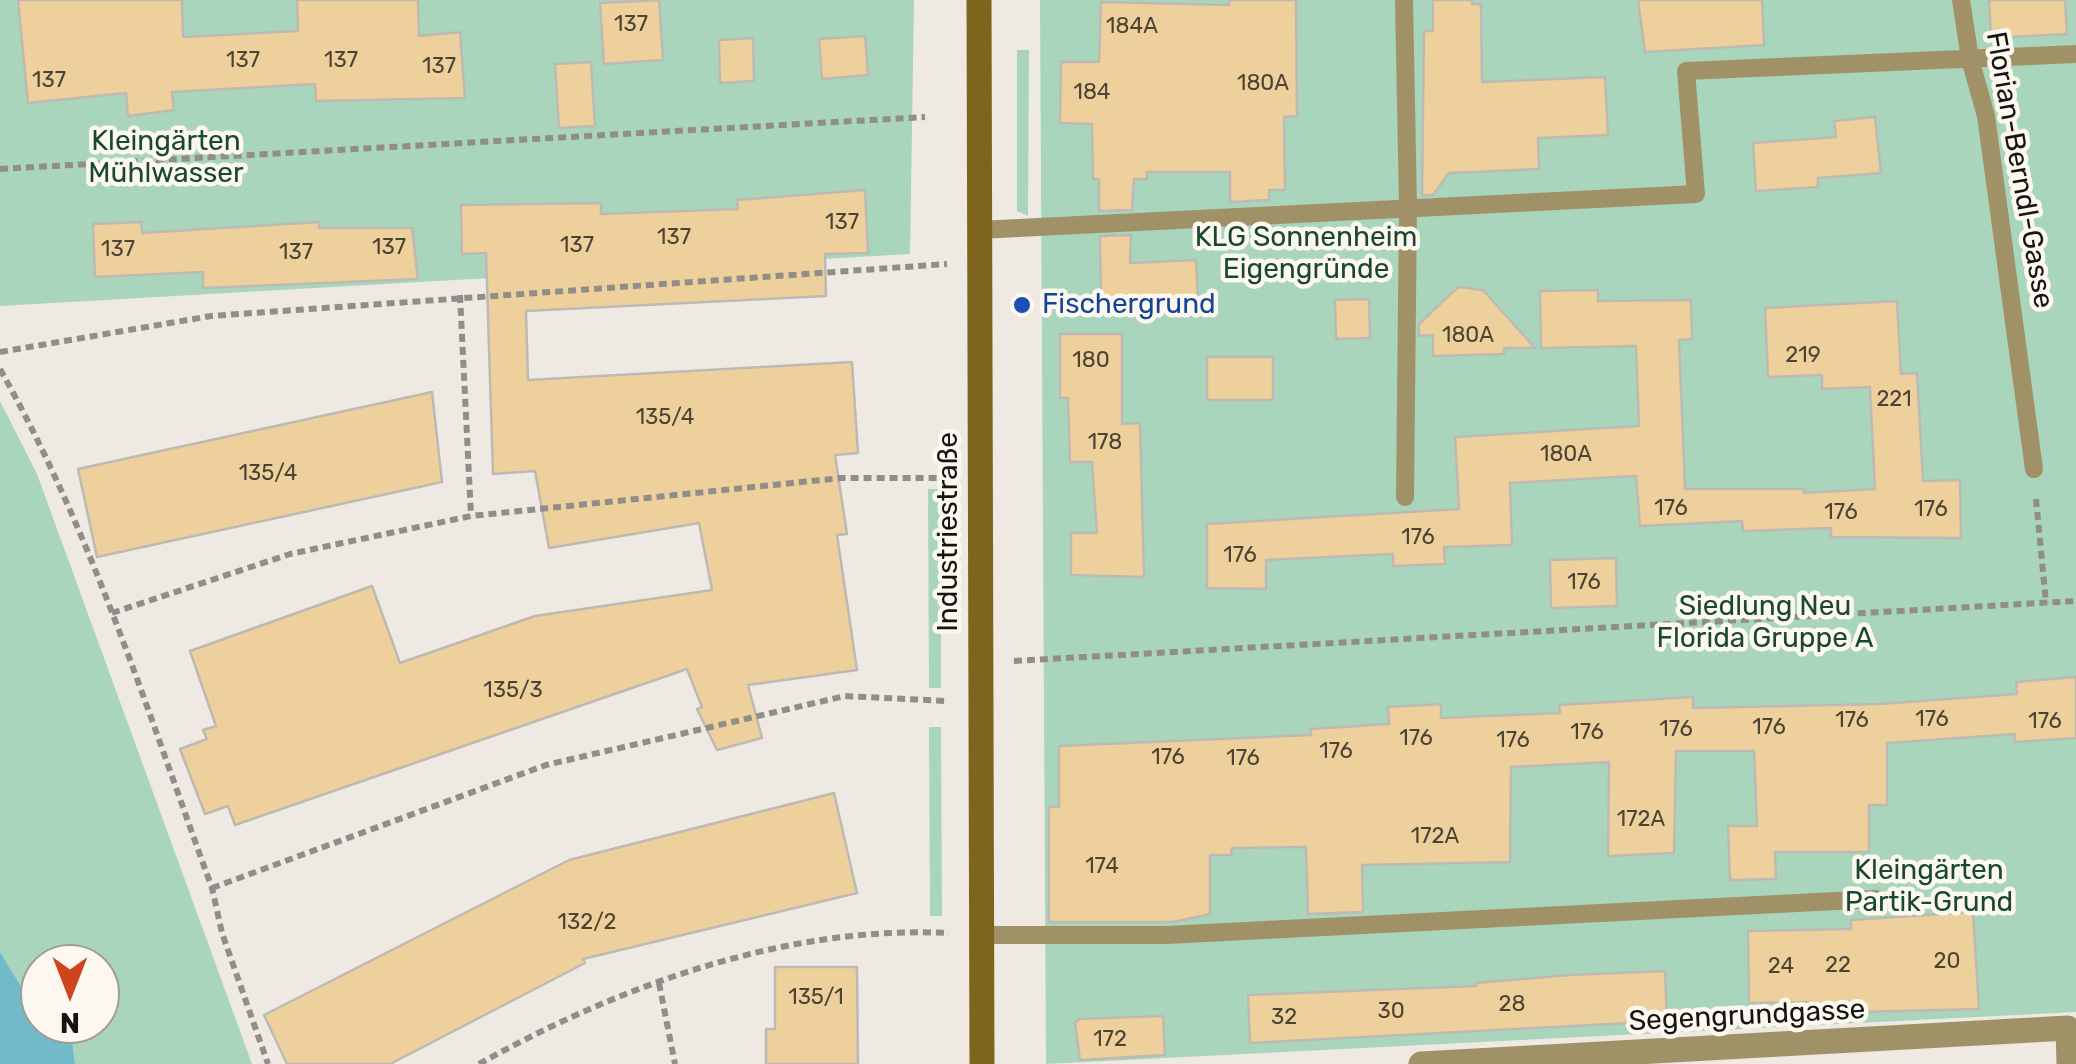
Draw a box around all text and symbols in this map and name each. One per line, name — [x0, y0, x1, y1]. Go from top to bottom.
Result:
house number: 137 — [614, 12, 648, 38]
house number: 184A — [1106, 14, 1158, 40]
street label: Florian-Berndl-Gasse — [1978, 29, 2060, 311]
house number: 137 — [226, 48, 260, 74]
house number: 137 — [324, 48, 358, 74]
house number: 137 — [422, 54, 456, 80]
house number: 137 — [32, 68, 66, 94]
house number: 180A — [1237, 71, 1289, 97]
house number: 184 — [1073, 80, 1111, 106]
park label: Kleingärten Mühlwasser — [88, 125, 244, 191]
house number: 137 — [825, 210, 859, 236]
park label: KLG Sonnenheim Eigengründe — [1195, 221, 1417, 287]
house number: 137 — [657, 225, 691, 251]
house number: 137 — [560, 233, 594, 259]
house number: 137 — [372, 235, 406, 261]
house number: 137 — [101, 237, 135, 263]
house number: 137 — [279, 240, 313, 266]
place label: Fischergrund — [1042, 288, 1216, 322]
marker: Fischergrund — [1011, 294, 1033, 316]
house number: 180A — [1442, 323, 1494, 349]
house number: 219 — [1785, 343, 1821, 369]
house number: 180 — [1072, 348, 1110, 374]
house number: 221 — [1876, 387, 1912, 413]
house number: 135/4 — [636, 405, 694, 431]
house number: 178 — [1088, 430, 1122, 456]
street label: Industriestraße — [932, 432, 966, 632]
house number: 180A — [1540, 442, 1592, 468]
house number: 135/4 — [239, 461, 297, 487]
house number: 176 — [1654, 496, 1688, 522]
house number: 176 — [1914, 497, 1948, 523]
house number: 176 — [1824, 500, 1858, 526]
house number: 176 — [1401, 525, 1435, 551]
house number: 176 — [1223, 543, 1257, 569]
house number: 176 — [1567, 570, 1601, 596]
park label: Siedlung Neu Florida Gruppe A — [1657, 590, 1873, 656]
house number: 135/3 — [483, 678, 543, 704]
house number: 176 — [1915, 707, 1949, 733]
house number: 176 — [1835, 708, 1869, 734]
house number: 176 — [2028, 709, 2062, 735]
house number: 176 — [1752, 715, 1786, 741]
house number: 176 — [1659, 717, 1693, 743]
house number: 176 — [1570, 720, 1604, 746]
house number: 176 — [1399, 726, 1433, 752]
house number: 176 — [1496, 728, 1530, 754]
house number: 176 — [1319, 739, 1353, 765]
house number: 176 — [1151, 745, 1185, 771]
house number: 176 — [1226, 746, 1260, 772]
house number: 172A — [1617, 807, 1665, 833]
house number: 172A — [1411, 824, 1459, 850]
house number: 174 — [1085, 854, 1119, 880]
park label: Kleingärten Partik-Grund — [1845, 854, 2013, 920]
house number: 132/2 — [558, 910, 616, 936]
north arrow — [20, 944, 120, 1044]
house number: 20 — [1934, 949, 1960, 975]
house number: 22 — [1825, 953, 1851, 979]
house number: 24 — [1768, 954, 1794, 980]
house number: 135/1 — [788, 985, 844, 1011]
house number: 28 — [1499, 992, 1525, 1018]
street label: Segengrundgasse — [1628, 993, 1866, 1039]
house number: 30 — [1377, 999, 1405, 1025]
house number: 32 — [1271, 1005, 1297, 1031]
text: N — [60, 1006, 80, 1039]
house number: 172 — [1093, 1027, 1127, 1053]

